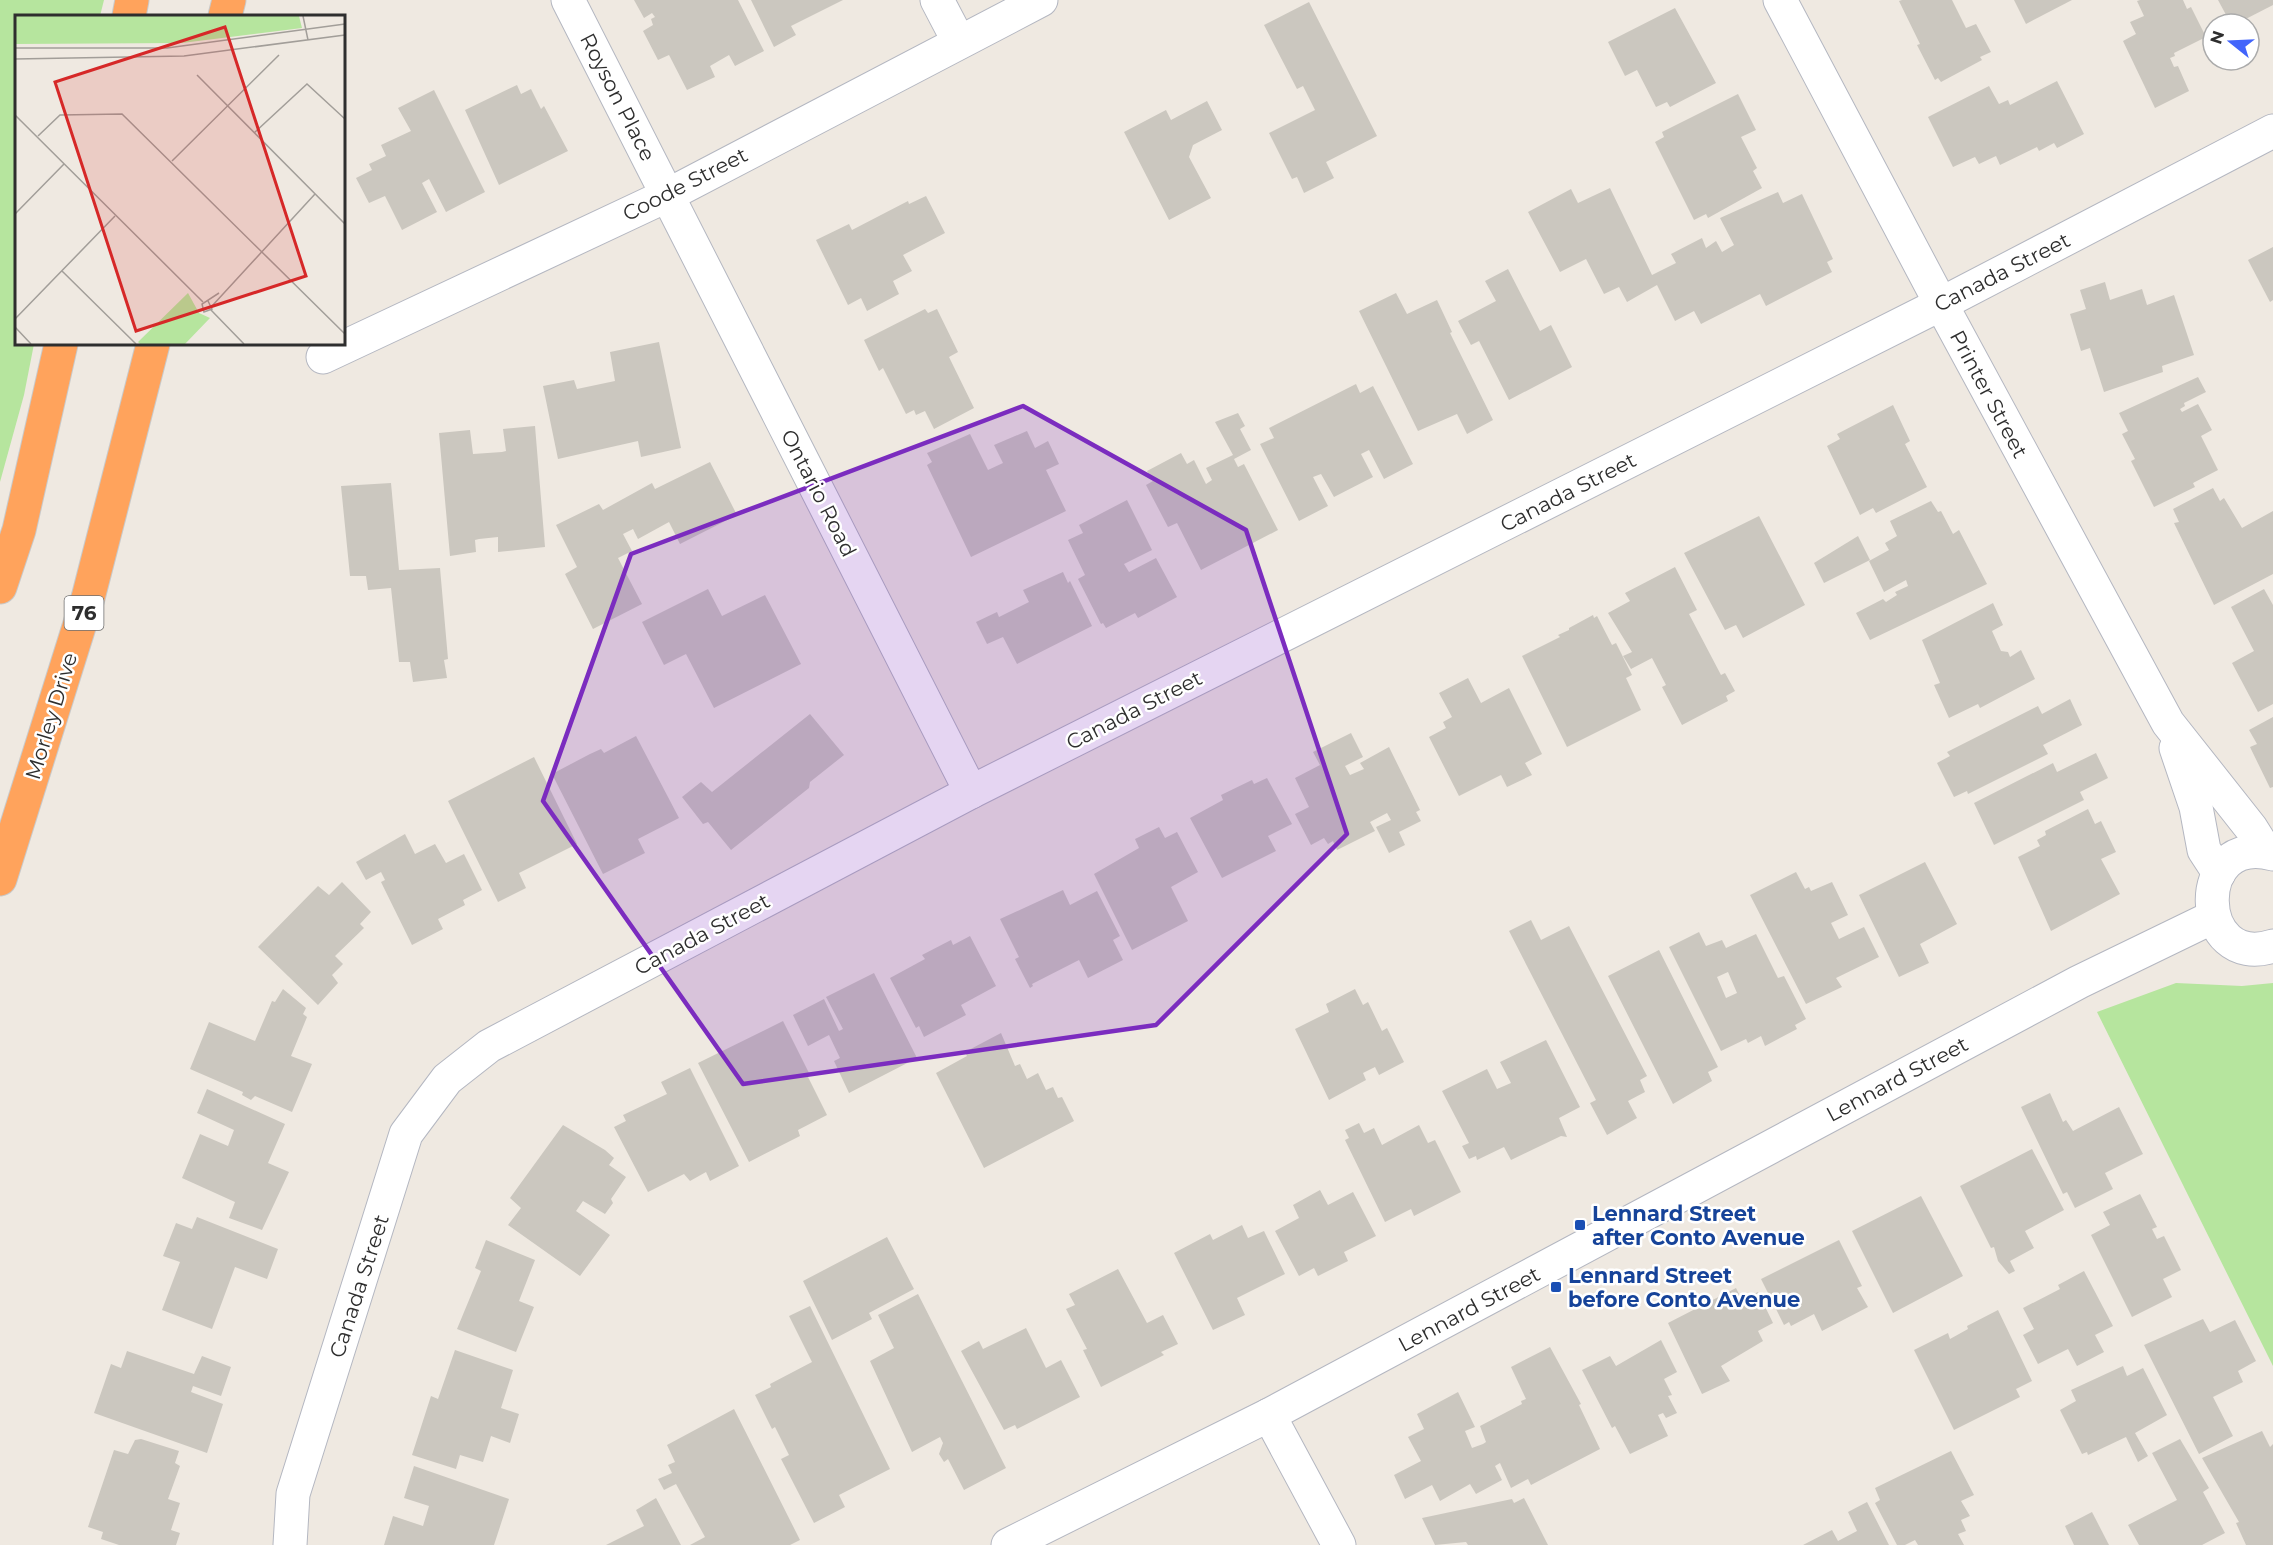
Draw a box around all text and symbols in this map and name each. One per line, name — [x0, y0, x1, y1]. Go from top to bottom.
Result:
north arrow — [2201, 12, 2261, 72]
inset map — [15, 15, 345, 345]
text: N — [2206, 28, 2228, 47]
street label: Royson Place — [575, 29, 661, 165]
street label: Coode Street — [618, 142, 752, 226]
street label: Canada Street — [1930, 227, 2074, 317]
street label: Printer Street — [1945, 326, 2033, 462]
street label: Ontario Road — [776, 425, 862, 561]
street label: Canada Street — [1496, 447, 1640, 537]
road number: 76 — [64, 596, 104, 630]
street label: Morley Drive — [20, 649, 82, 783]
street label: Canada Street — [1062, 665, 1206, 755]
street label: Canada Street — [630, 888, 774, 980]
street label: Lennard Street — [1822, 1031, 1972, 1127]
place label: Lennard Street after Conto Avenue — [1592, 1201, 1805, 1250]
street label: Canada Street — [324, 1211, 394, 1361]
marker: Lennard Street after Conto Avenue — [1573, 1218, 1587, 1232]
street label: Lennard Street — [1394, 1261, 1544, 1357]
place label: Lennard Street before Conto Avenue — [1568, 1263, 1800, 1312]
marker: Lennard Street before Conto Avenue — [1549, 1280, 1563, 1294]

